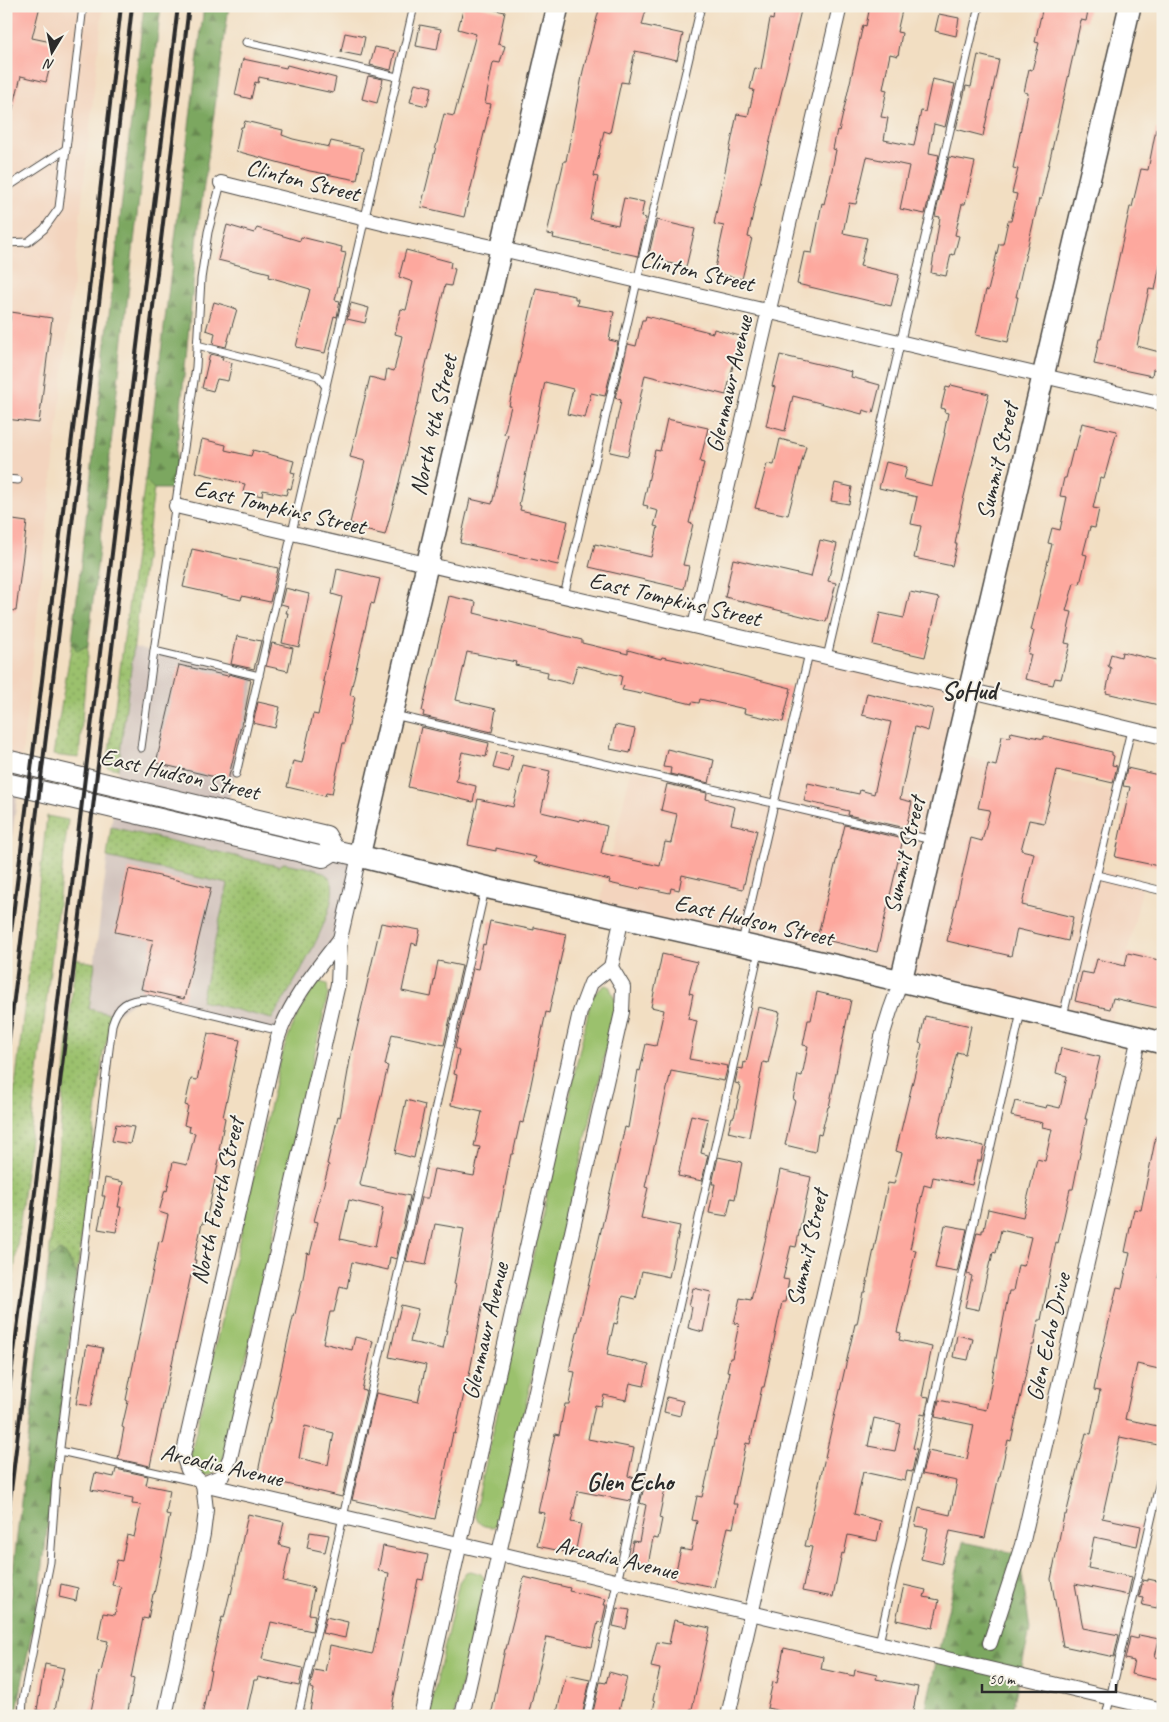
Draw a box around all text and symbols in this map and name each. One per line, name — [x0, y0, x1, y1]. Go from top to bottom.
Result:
north arrow — [28, 28, 78, 78]
text: N — [42, 55, 56, 73]
street label: Clinton Street — [243, 151, 365, 209]
street label: Clinton Street — [637, 243, 759, 299]
street label: Glenmawr Avenue — [699, 311, 760, 455]
street label: North 4th Street — [402, 350, 464, 498]
street label: Summit Street — [969, 397, 1026, 522]
street label: East Tompkins Street — [191, 473, 371, 542]
street label: East Tompkins Street — [586, 565, 766, 634]
district label: SoHud — [942, 675, 1000, 707]
street label: East Hudson Street — [98, 741, 264, 807]
street label: Summit Street — [876, 791, 933, 916]
street label: East Hudson Street — [672, 887, 838, 953]
street label: North Fourth Street — [183, 1112, 251, 1287]
street label: Summit Street — [779, 1184, 836, 1309]
street label: Glenmawr Avenue — [455, 1258, 516, 1402]
street label: Glen Echo Drive — [1019, 1268, 1078, 1404]
street label: Arcadia Avenue — [158, 1436, 288, 1494]
district label: Glen Echo — [587, 1466, 676, 1498]
street label: Arcadia Avenue — [553, 1529, 683, 1587]
scale bar — [982, 1662, 1115, 1694]
text: 50 m — [989, 1670, 1016, 1689]

